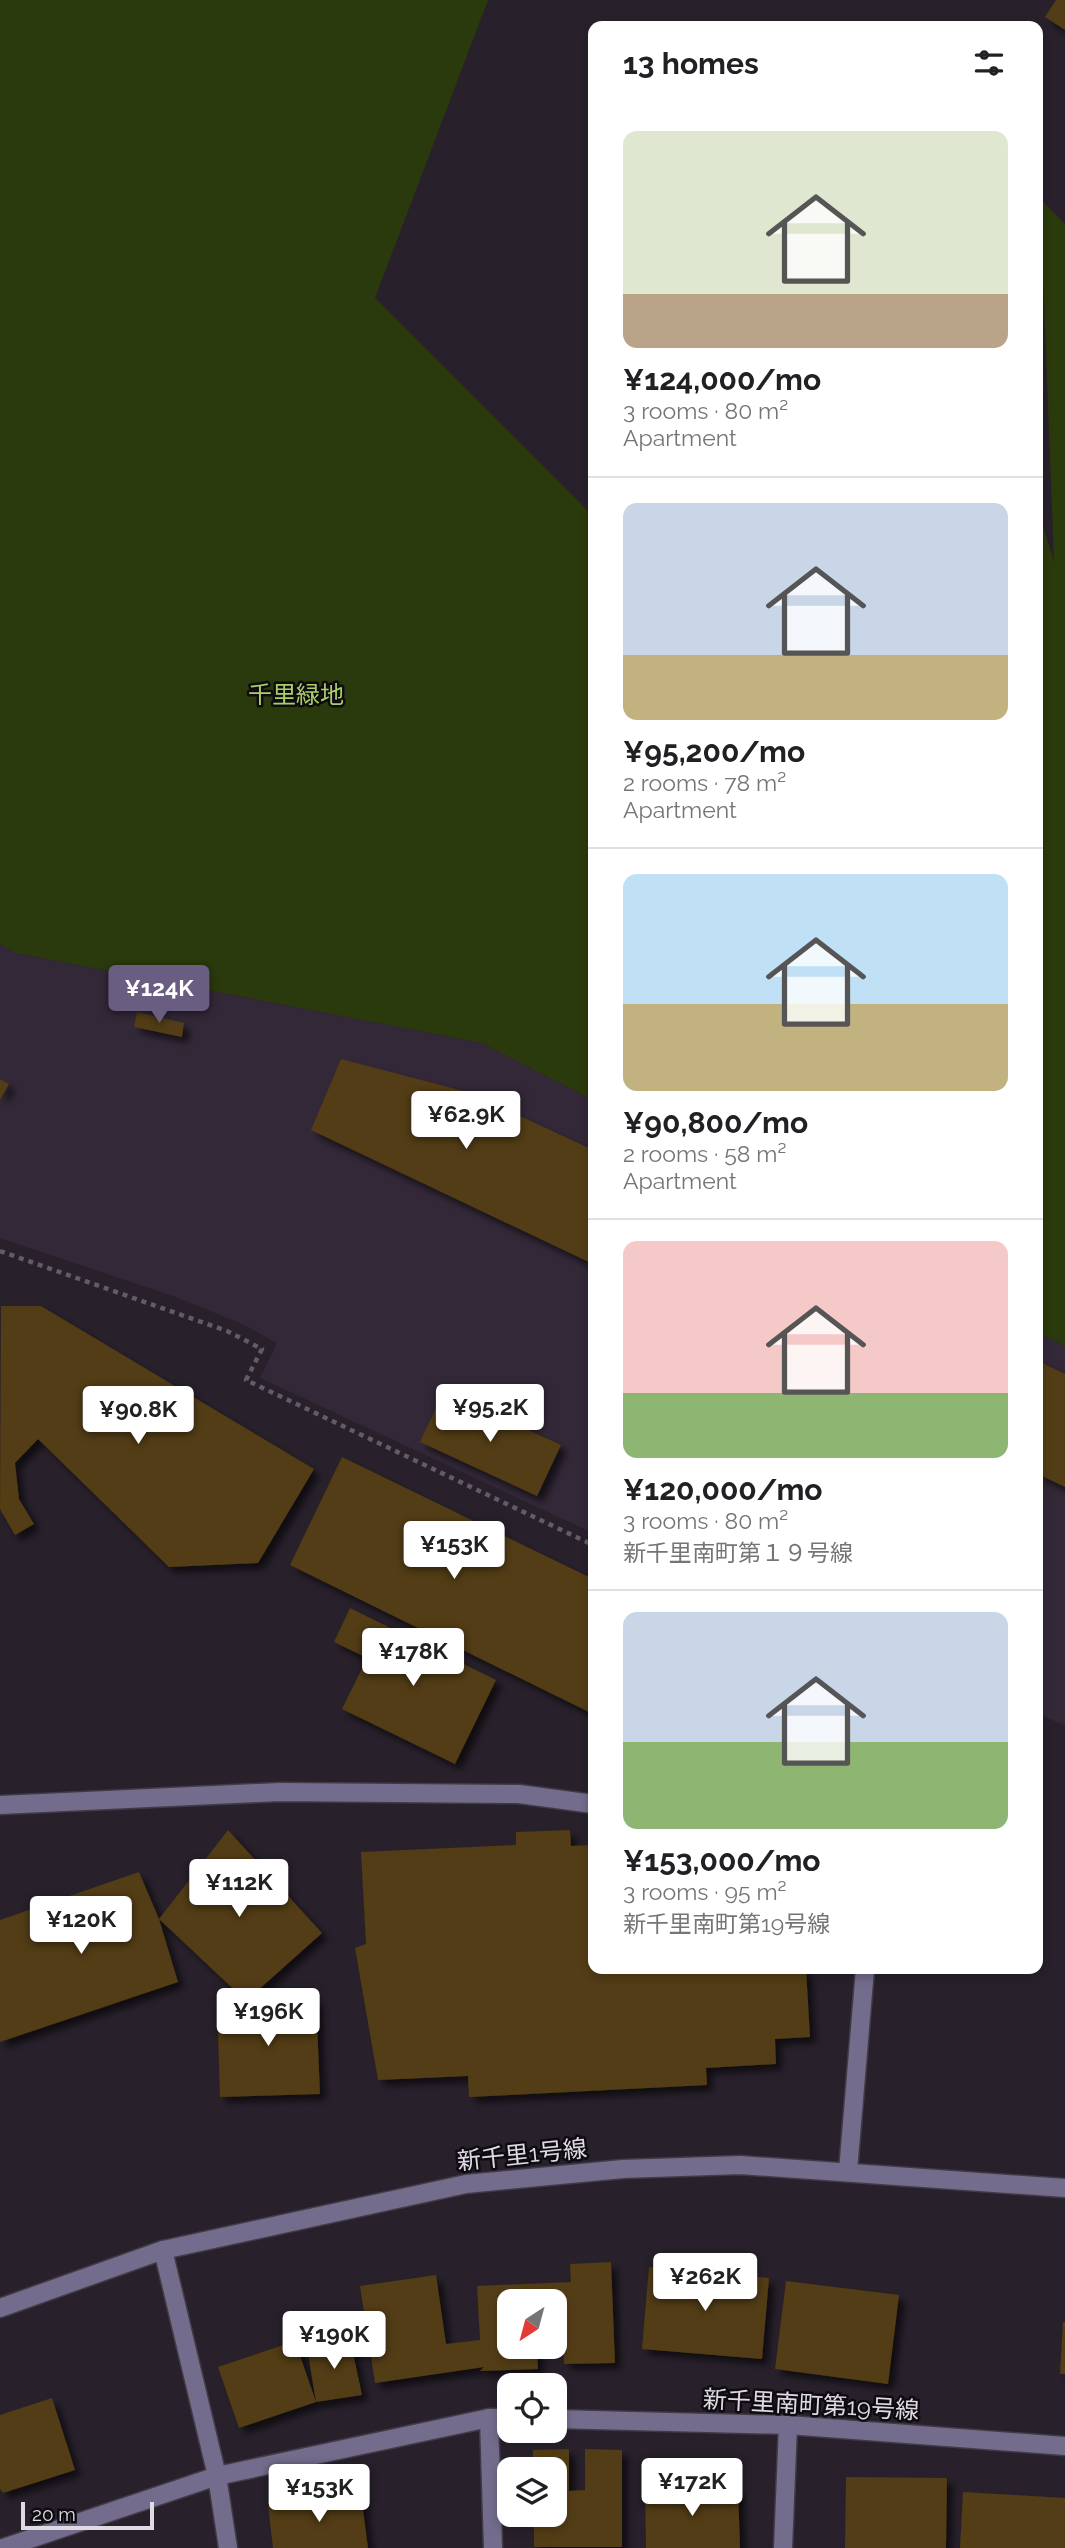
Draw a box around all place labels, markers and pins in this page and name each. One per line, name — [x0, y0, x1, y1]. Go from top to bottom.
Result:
pin: ¥124K — [110, 965, 208, 1025]
pin: ¥62.9K — [409, 1092, 523, 1151]
pin: ¥95.2K — [433, 1384, 547, 1444]
pin: ¥90.8K — [81, 1386, 195, 1446]
pin: ¥153K — [405, 1522, 503, 1581]
pin: ¥178K — [364, 1628, 462, 1688]
pin: ¥112K — [190, 1860, 288, 1919]
pin: ¥120K — [32, 1896, 130, 1956]
pin: ¥196K — [219, 1988, 317, 2048]
pin: ¥262K — [656, 2254, 754, 2313]
pin: ¥190K — [285, 2312, 383, 2371]
pin: ¥172K — [643, 2458, 741, 2518]
pin: ¥153K — [270, 2464, 368, 2524]

